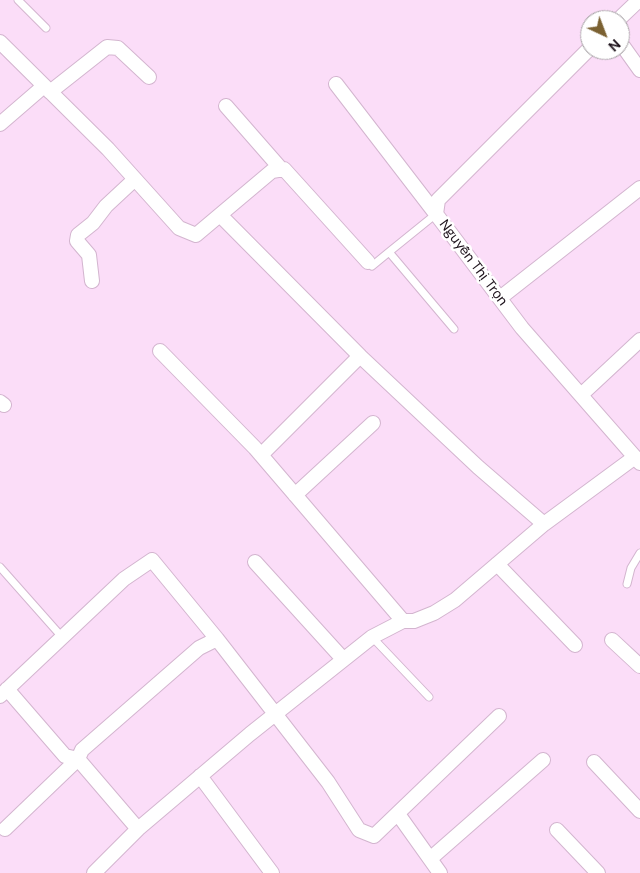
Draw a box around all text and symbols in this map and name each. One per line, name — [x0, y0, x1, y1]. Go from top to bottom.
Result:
north arrow — [580, 10, 630, 60]
text: N — [605, 35, 624, 55]
street label: Nguyễn Thị Trọn — [435, 217, 511, 309]

